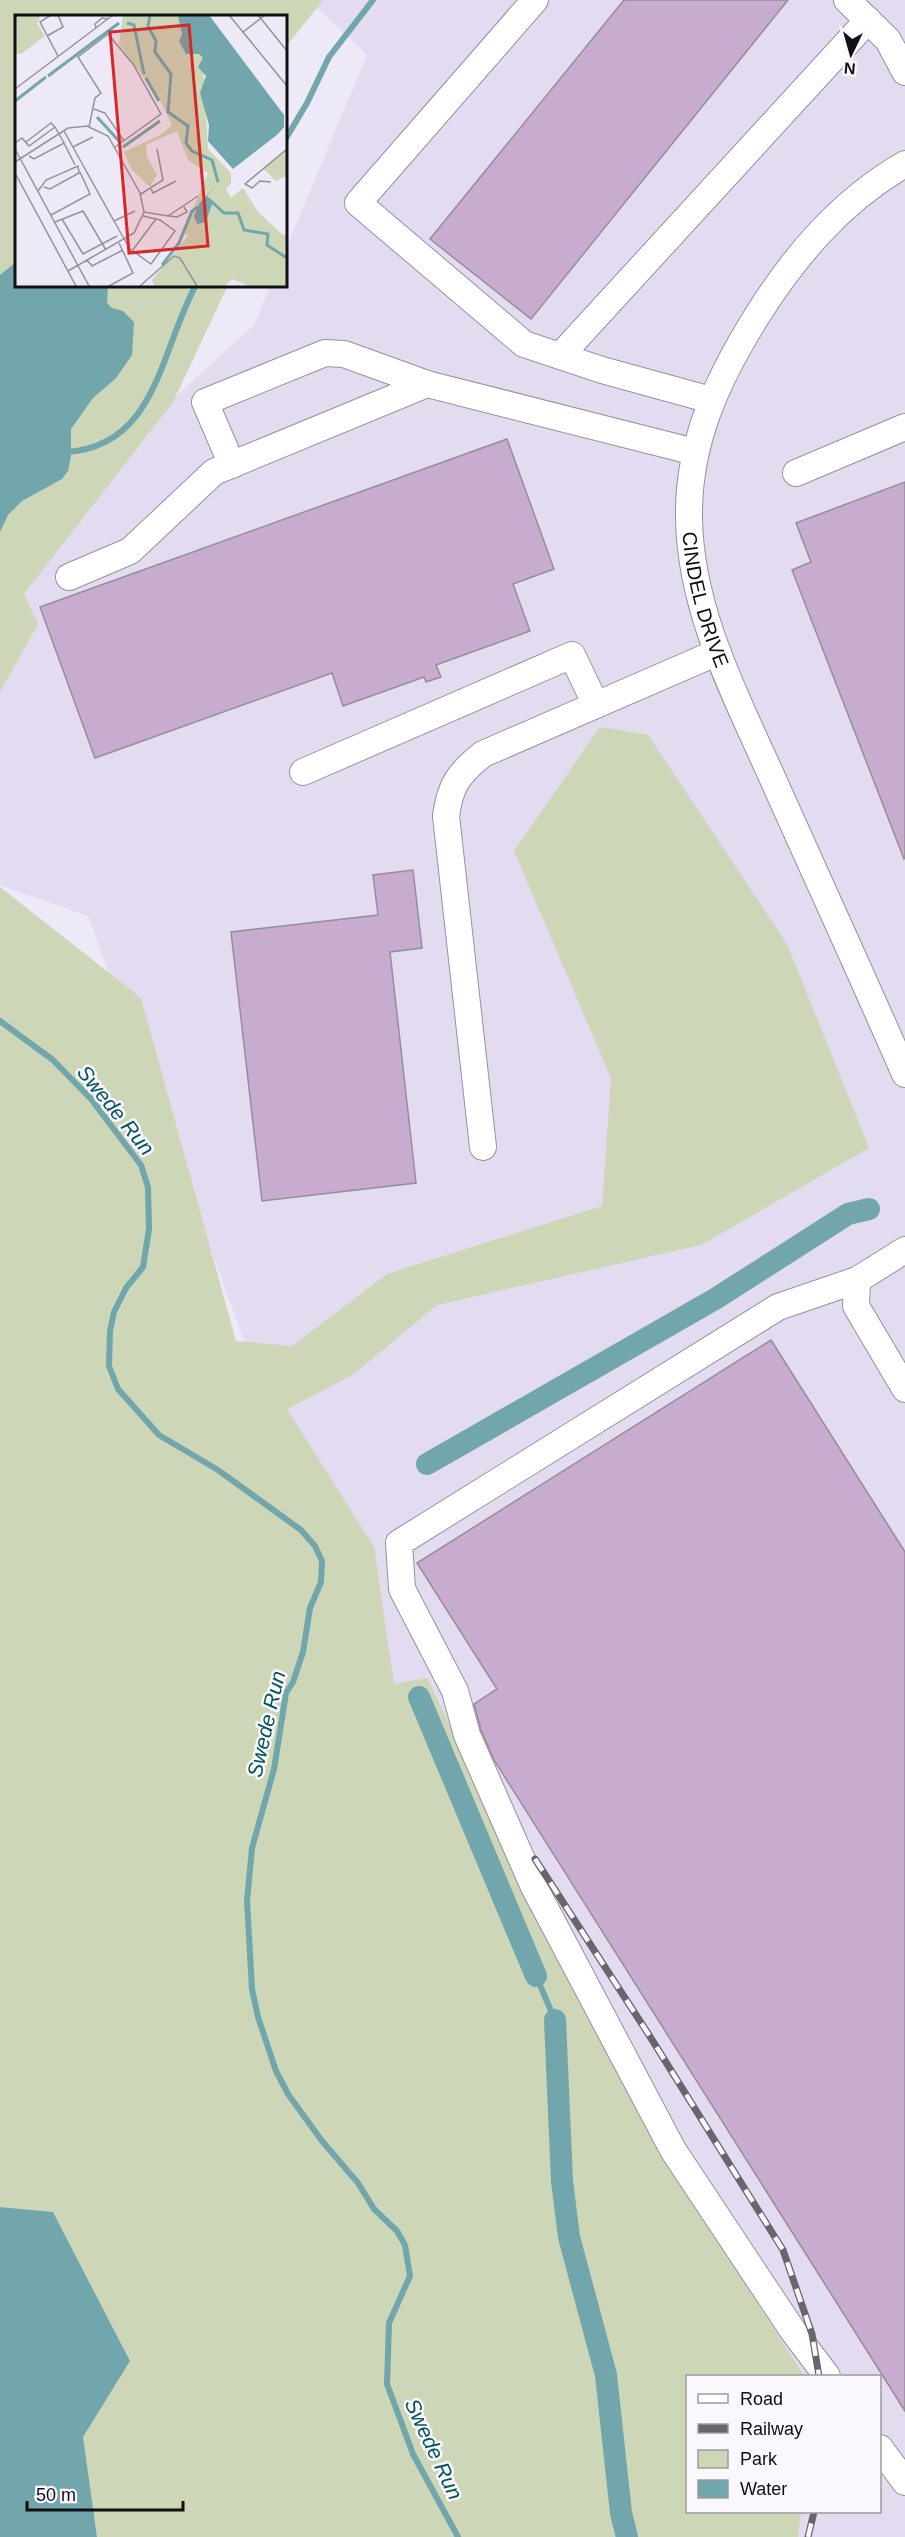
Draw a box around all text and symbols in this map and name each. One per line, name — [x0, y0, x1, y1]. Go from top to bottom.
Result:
inset map — [15, 15, 286, 286]
north arrow — [821, 24, 881, 84]
text: N — [843, 59, 856, 77]
street label: CINDEL DRIVE — [678, 531, 733, 670]
water label: Swede Run — [73, 1061, 159, 1159]
water label: Swede Run — [243, 1669, 289, 1779]
legend — [686, 2375, 881, 2513]
text: Road — [740, 2389, 783, 2409]
water label: Swede Run — [401, 2395, 467, 2503]
text: Railway — [740, 2419, 803, 2439]
text: Park — [740, 2449, 778, 2469]
scale bar — [27, 2474, 183, 2512]
text: Water — [740, 2479, 787, 2499]
text: 50 m — [36, 2485, 76, 2505]

